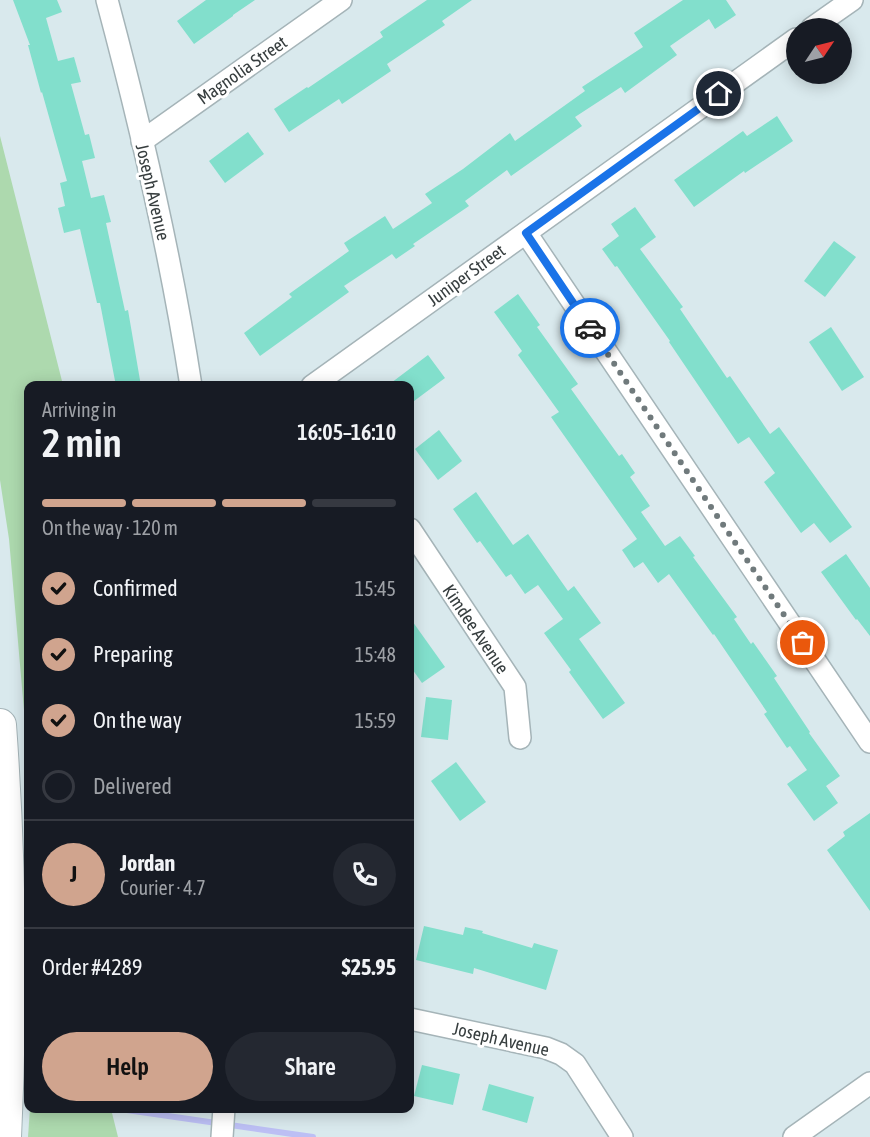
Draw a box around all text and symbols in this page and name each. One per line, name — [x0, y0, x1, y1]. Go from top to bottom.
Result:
north arrow — [786, 18, 852, 84]
map controls — [786, 18, 852, 84]
street label: Magnolia Street — [193, 31, 291, 109]
pin — [693, 68, 744, 119]
icon: home — [702, 77, 735, 110]
street label: Joseph Avenue — [132, 142, 174, 242]
street label: Juniper Street — [423, 240, 509, 310]
courier — [560, 298, 620, 358]
icon: car — [574, 312, 607, 345]
text: Arriving in — [42, 398, 116, 421]
text: 16:05–16:10 — [297, 419, 396, 445]
text: 2 min — [42, 421, 122, 465]
text: On the way · 120 m — [42, 516, 178, 539]
icon: check — [42, 572, 75, 605]
text: Confirmed — [93, 575, 178, 601]
text: 15:45 — [355, 577, 396, 600]
street label: Kimdee Avenue — [438, 580, 514, 678]
pin — [777, 617, 828, 668]
icon: bag — [786, 626, 819, 659]
icon: check — [42, 638, 75, 671]
text: Preparing — [93, 641, 173, 667]
text: 15:48 — [355, 643, 396, 666]
icon: check — [42, 704, 75, 737]
text: On the way — [93, 707, 182, 733]
text: 15:59 — [355, 709, 396, 732]
text: Delivered — [93, 773, 172, 799]
button: phone — [333, 843, 396, 906]
text: Jordan — [120, 850, 175, 876]
text: J — [70, 861, 77, 887]
text: Courier · 4.7 — [120, 876, 206, 899]
text: Order #4289 — [42, 954, 142, 980]
text: $25.95 — [341, 954, 396, 980]
street label: Joseph Avenue — [451, 1018, 551, 1060]
button: Help — [42, 1032, 213, 1101]
button: Share — [225, 1032, 396, 1101]

